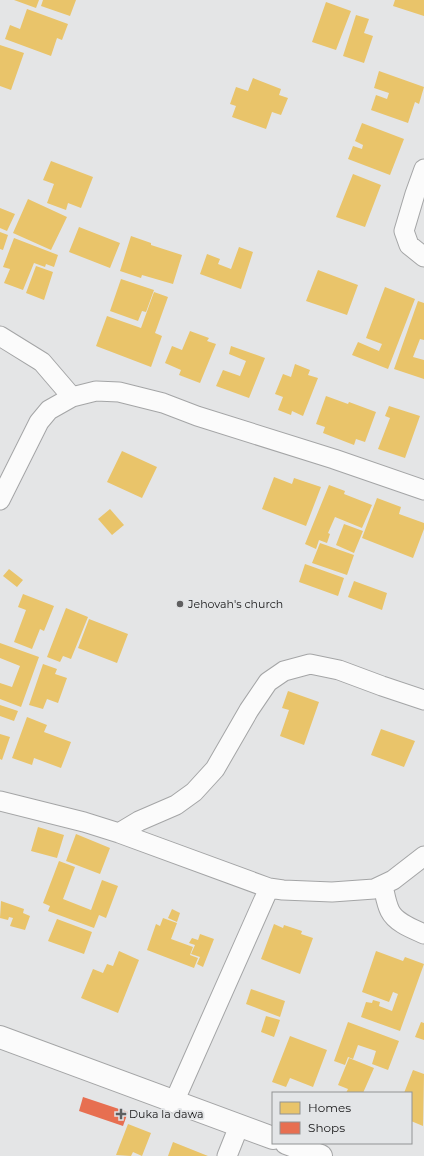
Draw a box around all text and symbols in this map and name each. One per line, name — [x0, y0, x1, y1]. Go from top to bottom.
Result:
place label: Jehovah's church — [187, 597, 283, 611]
marker: Jehovah's church — [175, 599, 185, 609]
legend — [272, 1092, 412, 1144]
text: Homes — [308, 1100, 351, 1115]
place label: Duka la dawa — [129, 1107, 203, 1121]
marker: Duka la dawa — [116, 1109, 126, 1119]
text: Shops — [308, 1120, 345, 1135]

